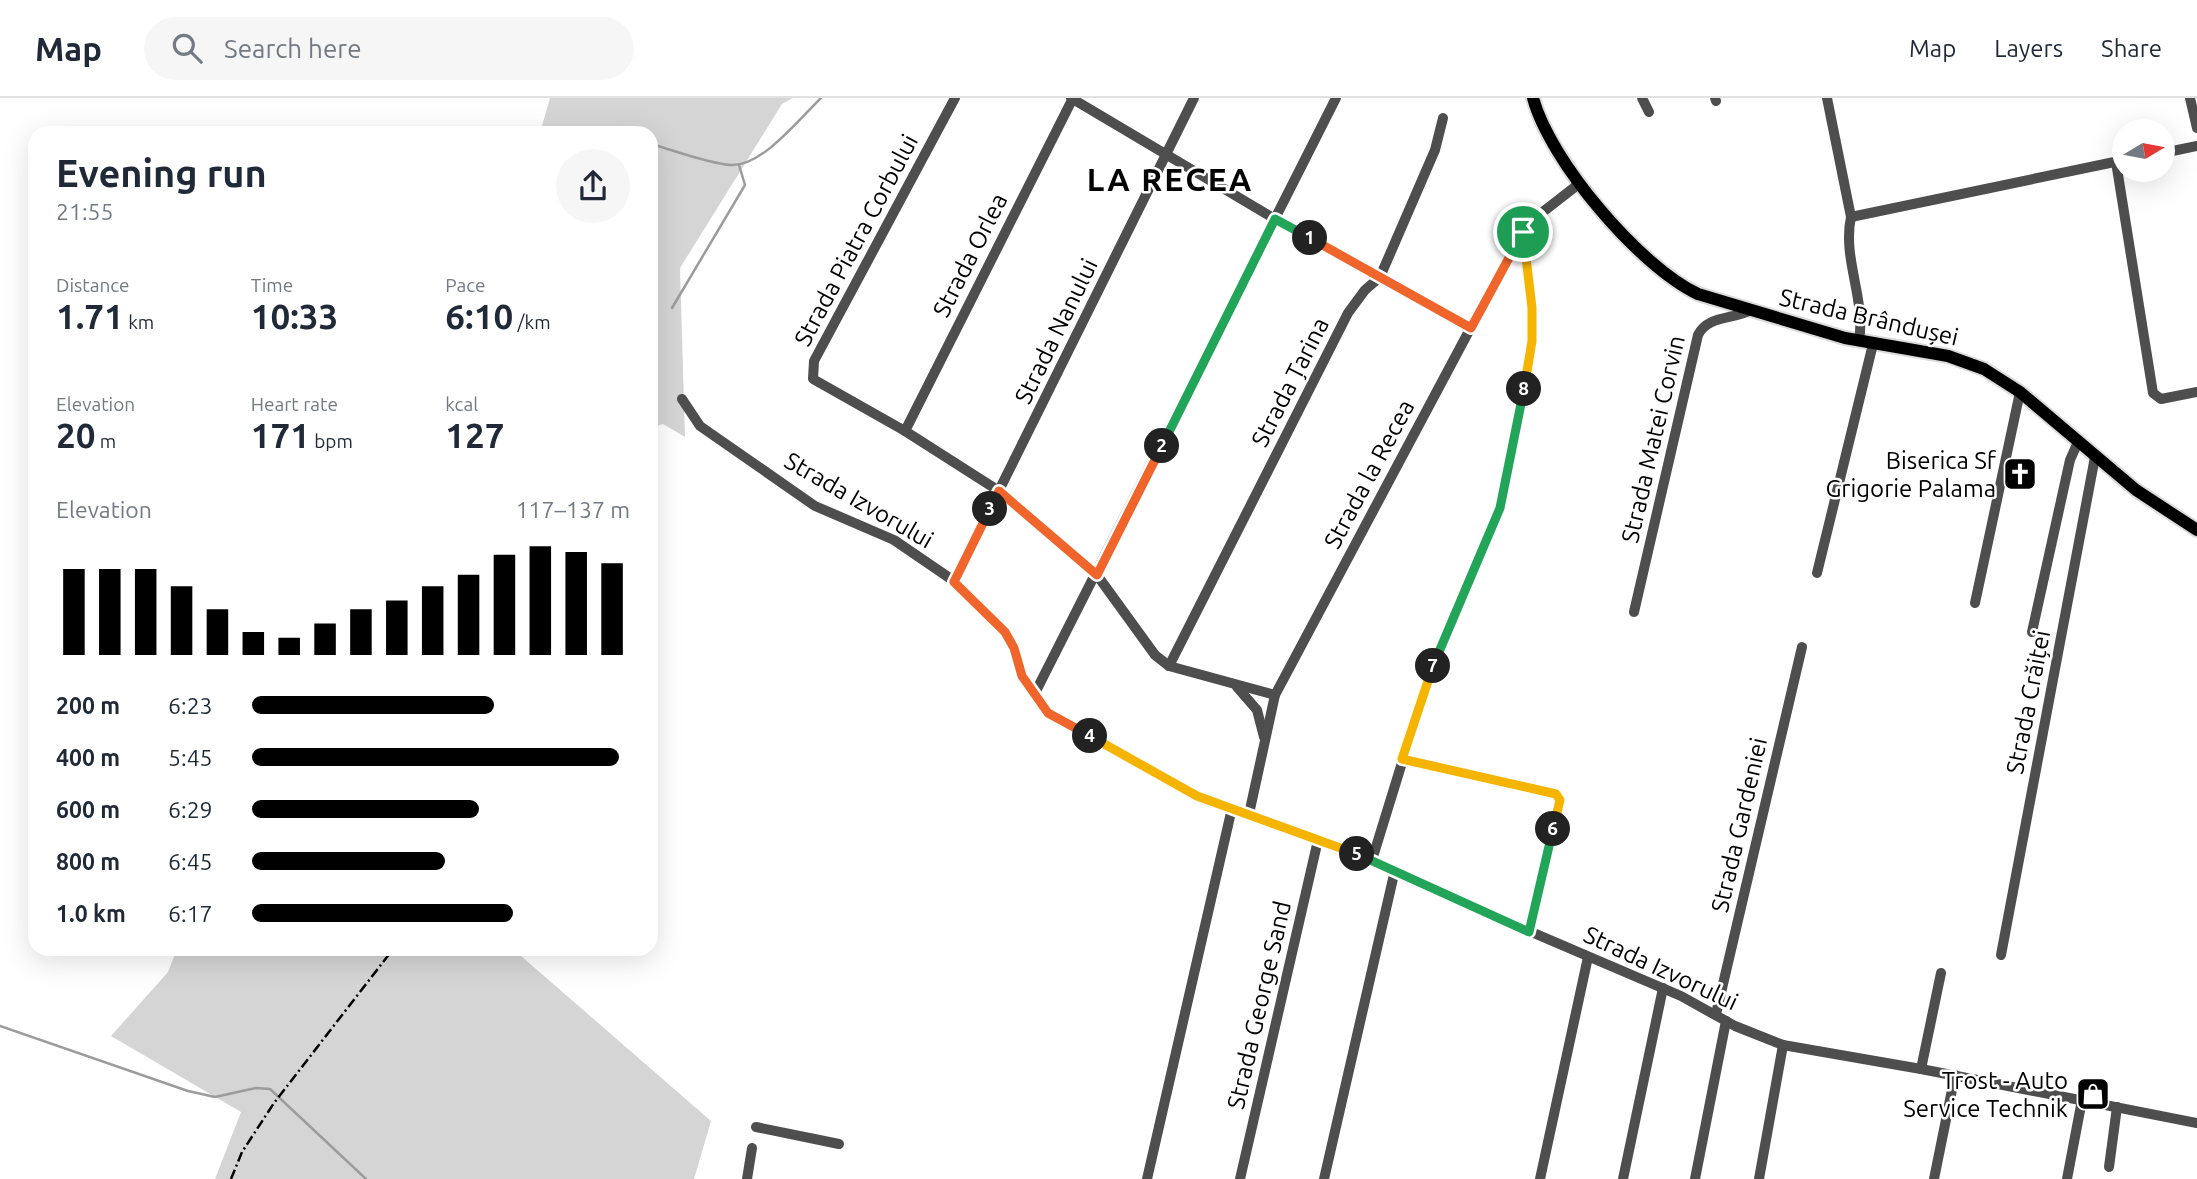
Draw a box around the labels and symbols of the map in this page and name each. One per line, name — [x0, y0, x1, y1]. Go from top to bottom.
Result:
north arrow — [2112, 119, 2175, 182]
street label: Strada Piatra Corbului — [789, 130, 923, 350]
district label: LA RECEA — [1087, 161, 1253, 197]
street label: Strada Orlea — [927, 189, 1013, 321]
pin — [1493, 202, 1553, 262]
pin: 1 — [1292, 220, 1328, 256]
street label: Strada Nanului — [1009, 254, 1103, 408]
street label: Strada Brândușei — [1777, 283, 1961, 351]
street label: Strada Țarina — [1246, 313, 1334, 451]
street label: Strada Matei Corvin — [1616, 333, 1690, 545]
pin: 8 — [1506, 372, 1542, 406]
street label: Strada la Recea — [1319, 395, 1419, 553]
pin: 2 — [1144, 428, 1180, 464]
street label: Strada Izvorului — [780, 447, 938, 553]
place label: Biserica Sf Grigorie Palama — [1825, 447, 1997, 502]
church icon: Biserica Sf Grigorie Palama — [2001, 455, 2039, 493]
pin: 3 — [972, 492, 1007, 526]
street label: Strada Crăiței — [2001, 628, 2055, 776]
pin: 7 — [1416, 648, 1450, 684]
pin: 4 — [1072, 718, 1108, 754]
street label: Strada Gardeniei — [1706, 735, 1772, 915]
pin: 6 — [1536, 812, 1570, 846]
pin: 5 — [1340, 836, 1374, 872]
street label: Strada George Sand — [1222, 898, 1296, 1112]
street label: Strada Izvorului — [1580, 921, 1742, 1015]
place label: Trost - Auto Service Technik — [1903, 1067, 2068, 1122]
shop icon: Trost - Auto Service Technik — [2074, 1075, 2112, 1113]

